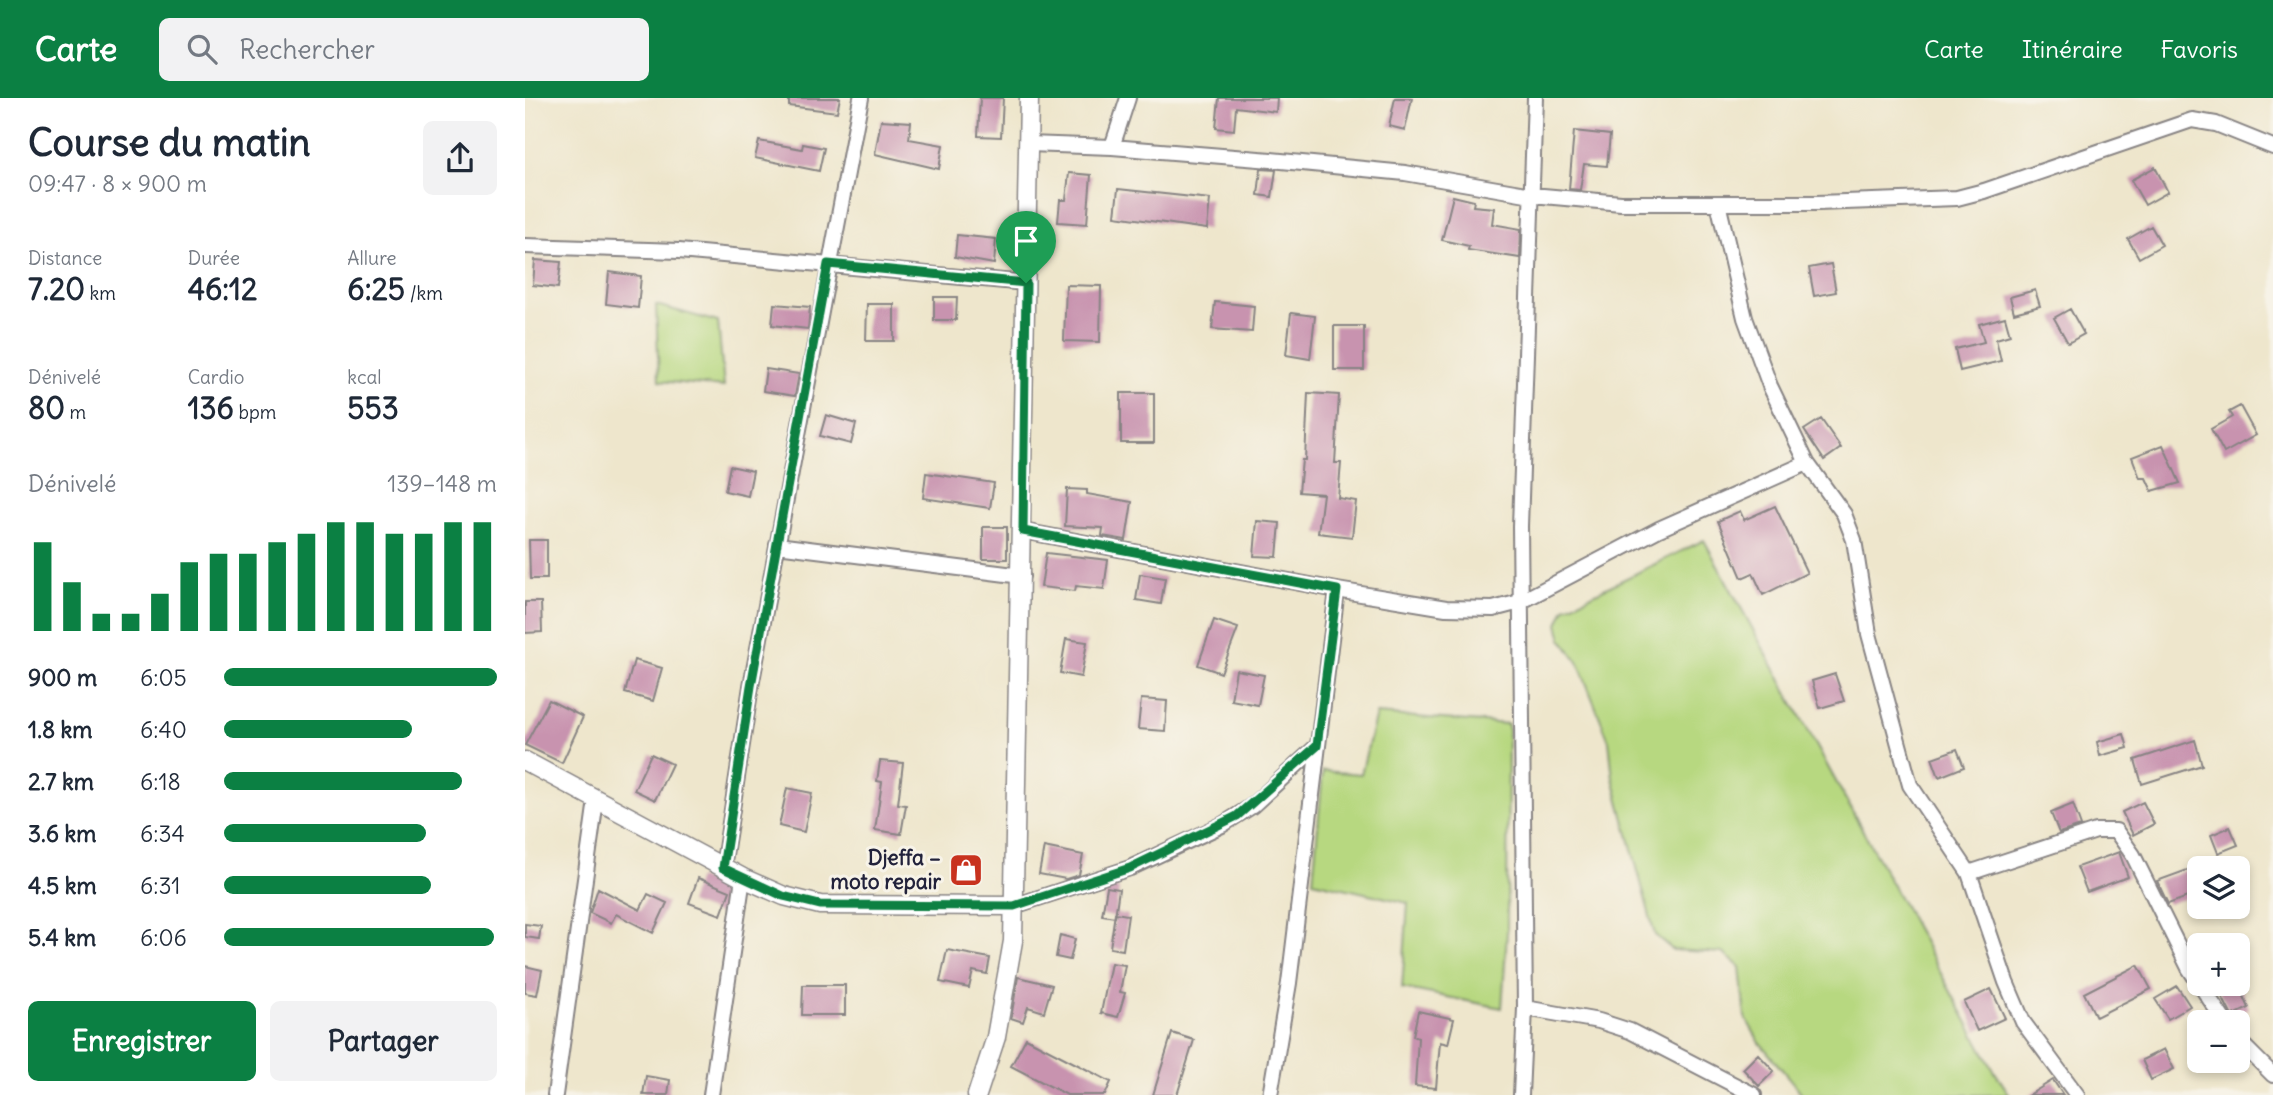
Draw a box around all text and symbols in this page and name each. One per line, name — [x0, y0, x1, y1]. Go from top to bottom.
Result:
search box — [159, 18, 649, 81]
text: Carte — [35, 28, 117, 70]
icon: search — [183, 30, 221, 68]
text: Rechercher — [239, 33, 375, 66]
text: Carte — [1924, 34, 1984, 64]
text: Itinéraire — [2022, 34, 2123, 64]
text: Favoris — [2161, 34, 2238, 64]
text: Course du matin — [28, 119, 310, 166]
button: share — [423, 121, 497, 195]
text: 09:47 · 8 × 900 m — [28, 169, 207, 198]
pin — [996, 211, 1056, 283]
icon: arrive — [1007, 222, 1045, 260]
text: Distance — [28, 246, 102, 270]
text: Durée — [188, 246, 240, 270]
text: Allure — [347, 246, 397, 270]
text: 7.20 — [28, 270, 85, 308]
text: 46:12 — [188, 270, 257, 308]
text: 6:25 — [347, 270, 405, 308]
text: km — [85, 281, 116, 305]
text: /km — [405, 281, 443, 305]
text: Dénivelé — [28, 365, 101, 389]
text: Cardio — [188, 365, 245, 389]
text: kcal — [347, 365, 382, 389]
text: 80 — [28, 389, 65, 427]
text: 136 — [188, 389, 234, 427]
text: 553 — [347, 389, 399, 427]
text: m — [65, 400, 86, 424]
text: bpm — [234, 400, 276, 424]
text: Dénivelé — [28, 469, 116, 498]
text: 139–148 m — [387, 469, 497, 498]
text: 900 m — [28, 663, 97, 692]
text: 6:05 — [140, 663, 187, 692]
text: 1.8 km — [28, 715, 93, 744]
text: 6:40 — [140, 715, 187, 744]
text: 2.7 km — [28, 767, 94, 796]
text: 6:18 — [140, 767, 181, 796]
text: 3.6 km — [28, 819, 96, 848]
text: 6:34 — [140, 819, 185, 848]
place label: Djeffa – moto repair — [831, 844, 941, 895]
shop icon: Djeffa – moto repair — [947, 851, 985, 889]
map controls — [2187, 856, 2250, 1073]
button: layers — [2187, 856, 2250, 919]
text: 4.5 km — [28, 871, 97, 900]
text: 6:31 — [140, 871, 180, 900]
text: 5.4 km — [28, 923, 96, 952]
text: 6:06 — [140, 923, 187, 952]
button: + — [2187, 933, 2250, 996]
button: Enregistrer — [28, 1001, 256, 1081]
button: Partager — [270, 1001, 497, 1081]
button: − — [2187, 1010, 2250, 1073]

